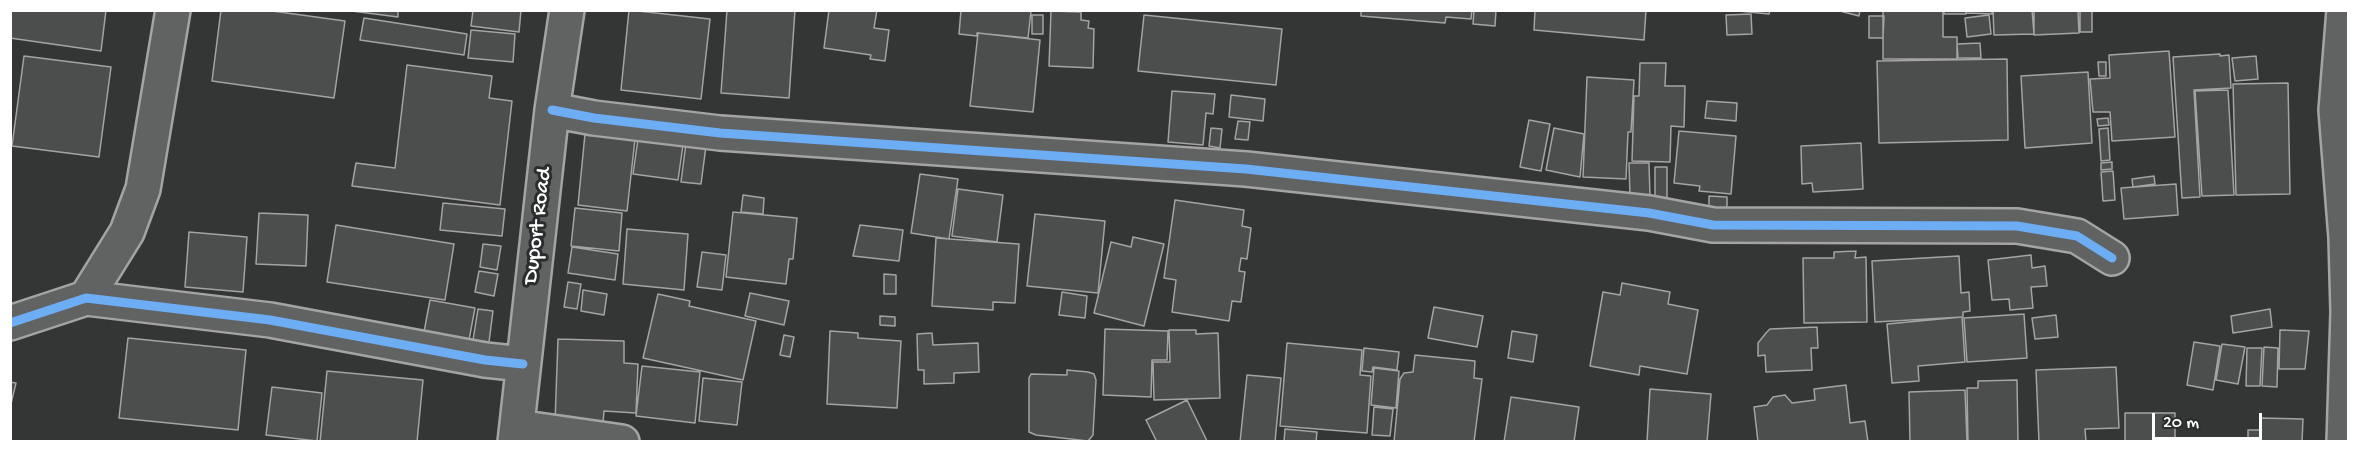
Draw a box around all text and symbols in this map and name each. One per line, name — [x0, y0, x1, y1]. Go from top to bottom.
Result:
street label: Duport Road — [519, 166, 559, 286]
scale bar — [2155, 401, 2264, 439]
text: 20 m — [2163, 413, 2199, 434]

